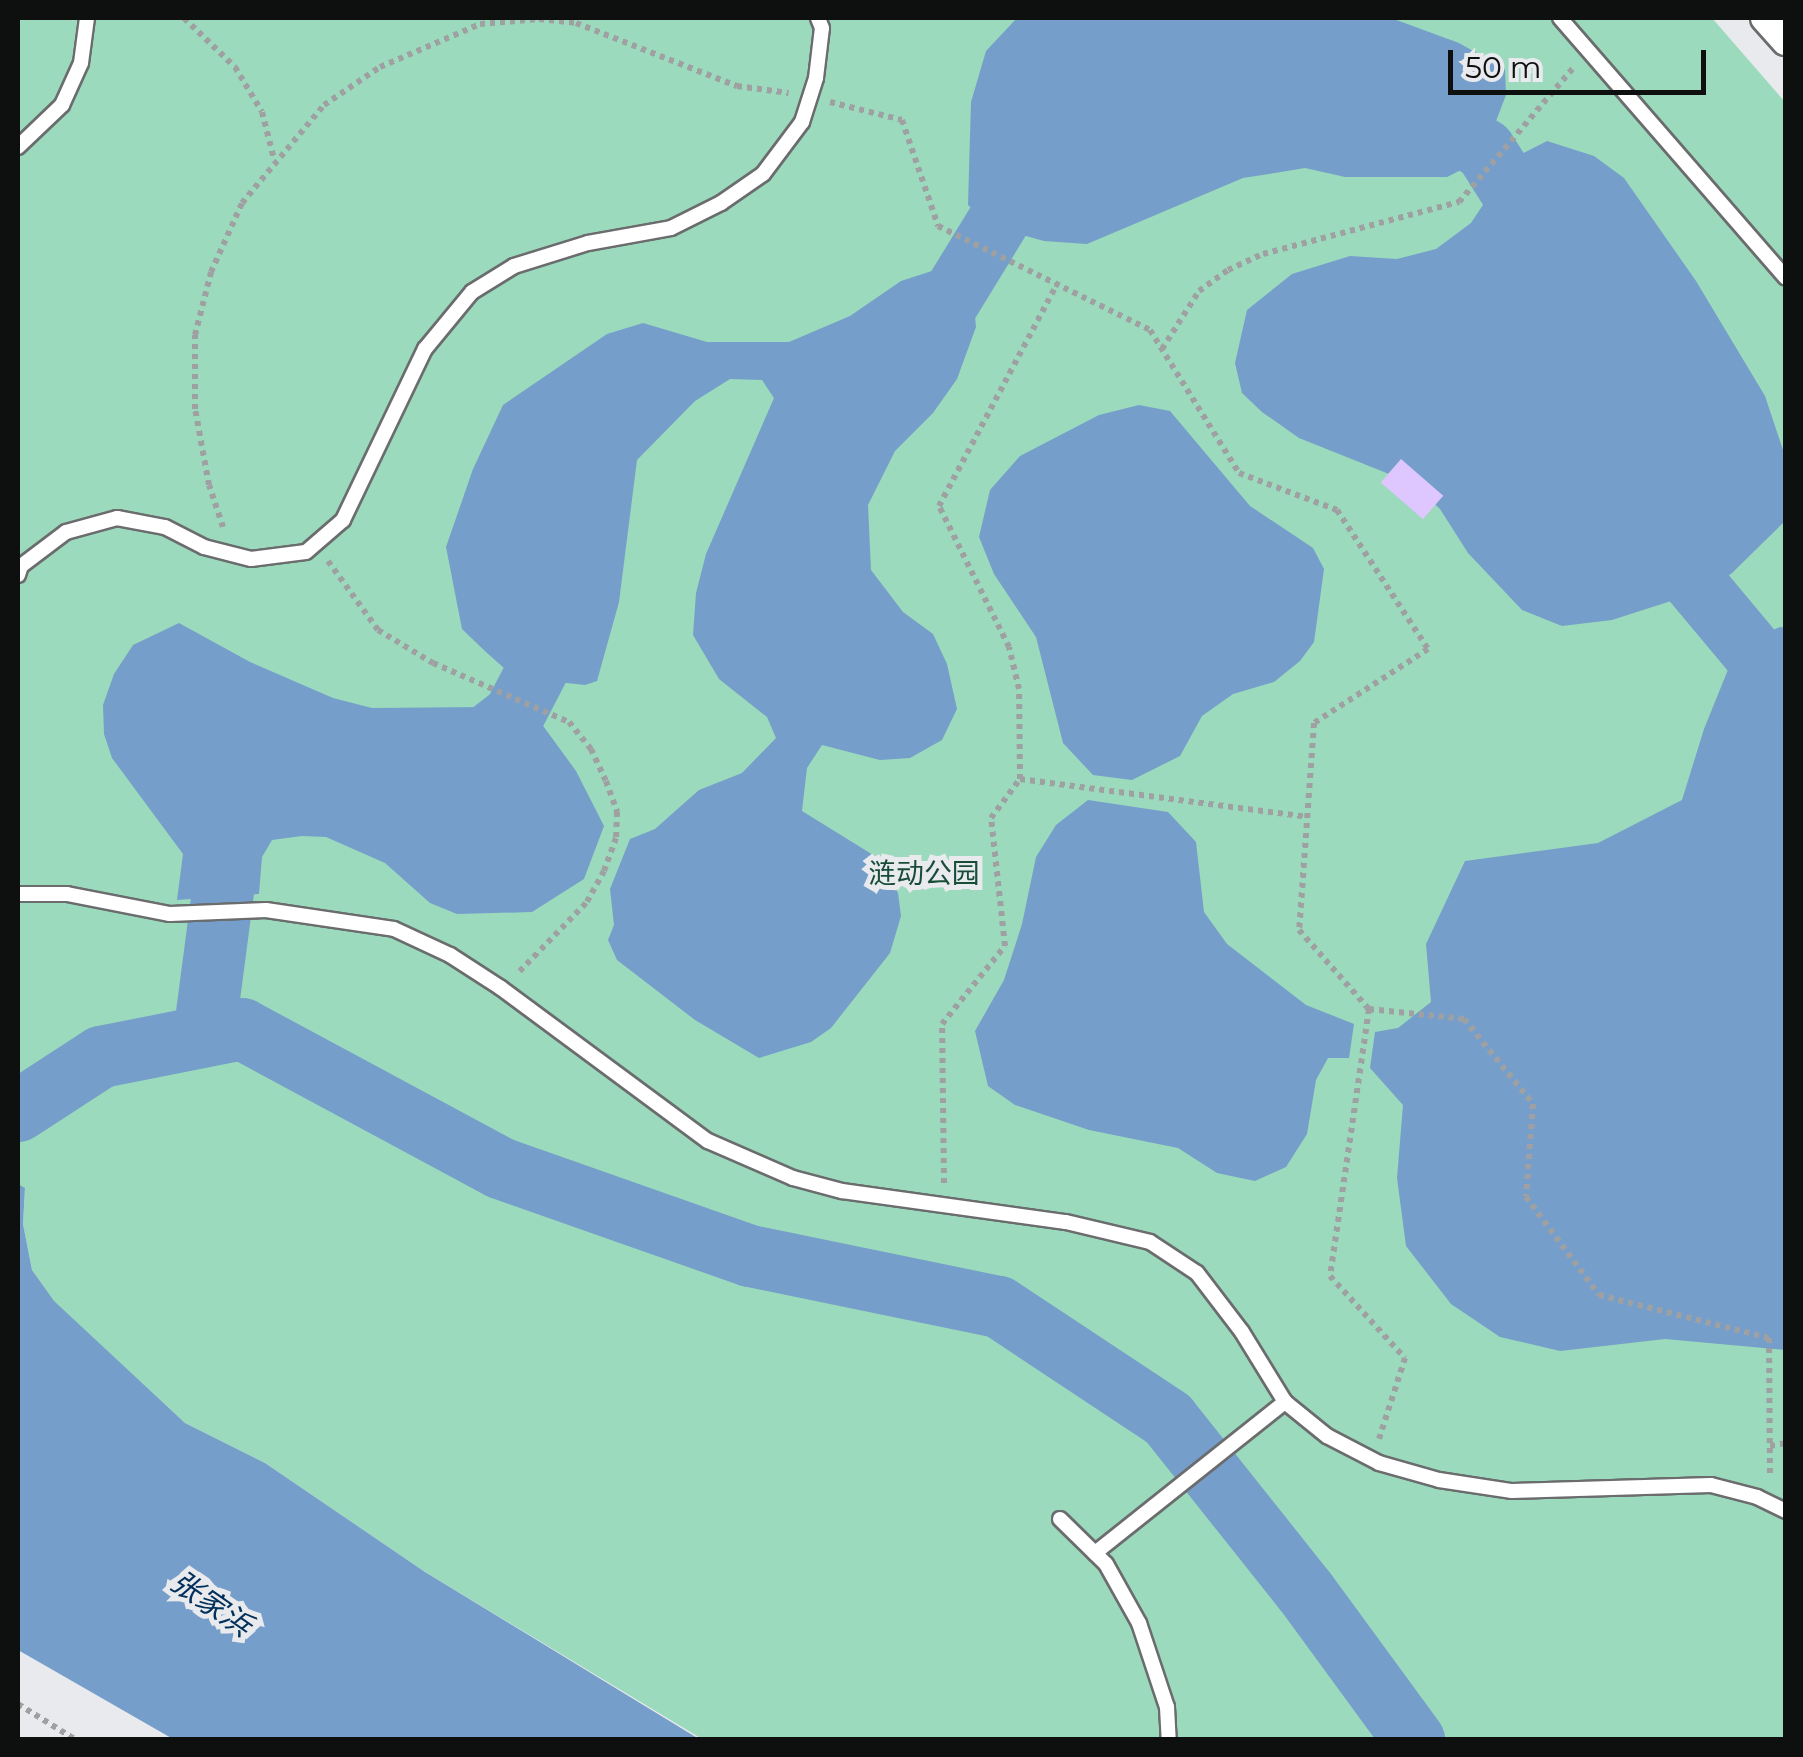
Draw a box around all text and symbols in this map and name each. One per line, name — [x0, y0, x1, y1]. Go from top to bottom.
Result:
scale bar — [1453, 30, 1710, 92]
text: 50 m — [1465, 49, 1542, 86]
park label: 涟动公园 — [868, 856, 980, 890]
water label: 张家浜 — [164, 1563, 258, 1645]

